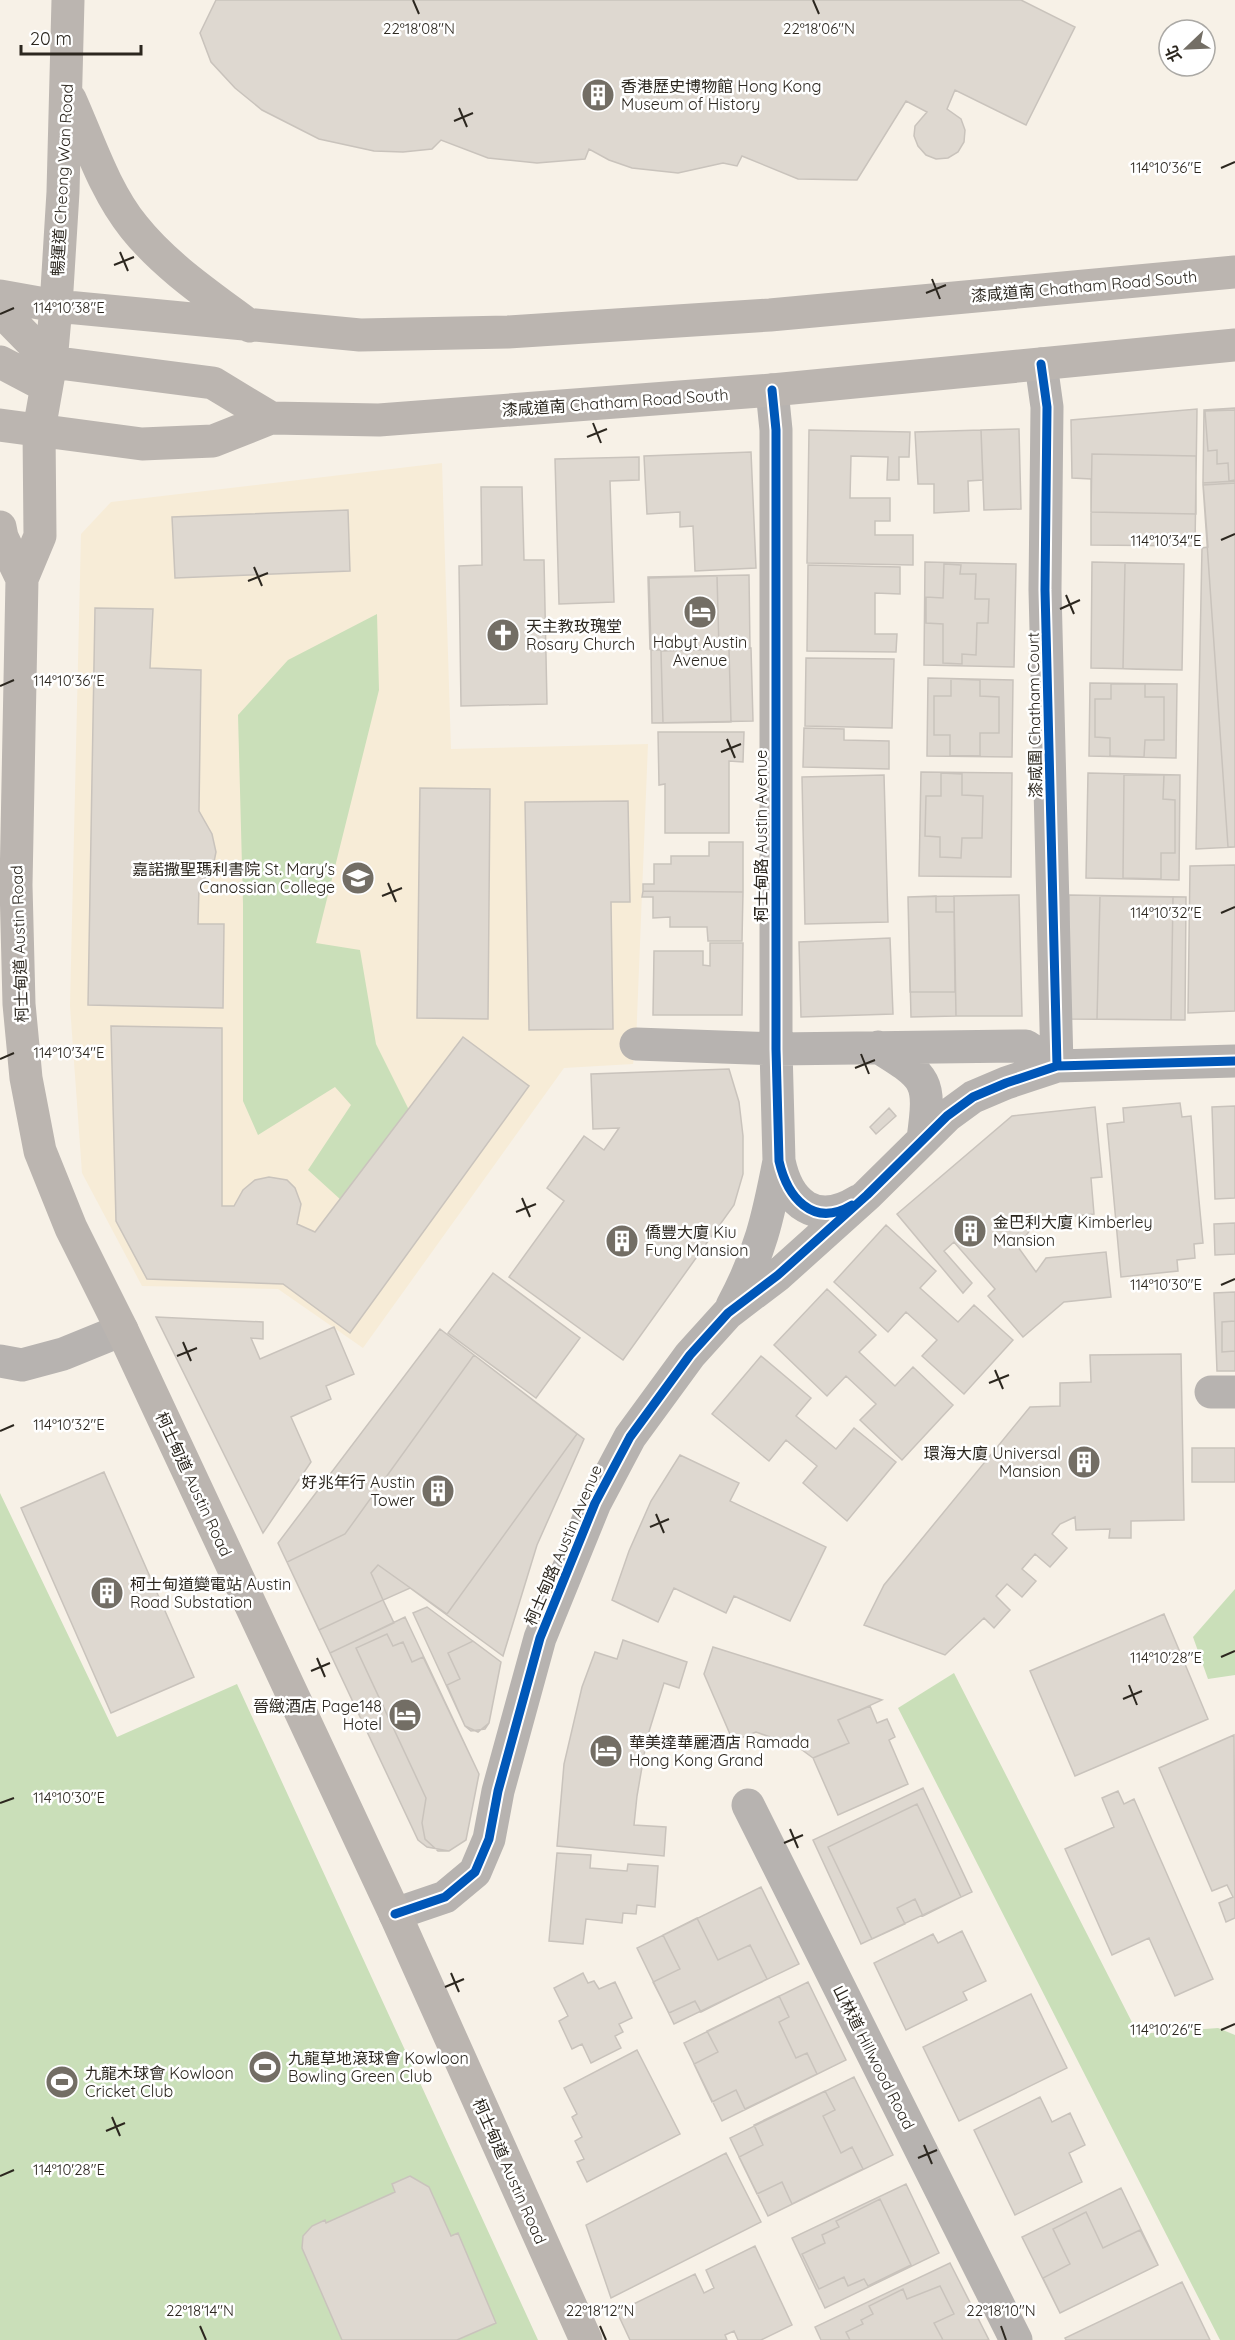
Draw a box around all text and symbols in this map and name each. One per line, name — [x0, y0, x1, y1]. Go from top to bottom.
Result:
scale bar — [21, 18, 141, 56]
north arrow — [1157, 18, 1217, 78]
text: 22°18'08"N — [383, 19, 455, 38]
text: 22°18'06"N — [783, 19, 855, 38]
text: 20 m — [30, 27, 72, 50]
text: 北 — [1161, 43, 1186, 65]
place label: 香港歷史博物館 Hong Kong Museum of History — [621, 76, 822, 114]
building icon: 香港歷史博物館 Hong Kong Museum of History — [580, 77, 616, 113]
street label: 暢運道 Cheong Wan Road — [47, 83, 77, 277]
text: 114°10'36"E — [1130, 158, 1202, 177]
street label: 漆咸道南 Chatham Road South — [970, 266, 1198, 306]
text: 114°10'38"E — [33, 298, 105, 317]
street label: 漆咸道南 Chatham Road South — [501, 384, 729, 420]
text: 114°10'34"E — [1130, 531, 1202, 550]
hotel icon: Habyt Austin Avenue — [682, 594, 718, 630]
place label: 天主教玫瑰堂 Rosary Church — [526, 616, 635, 654]
church icon: 天主教玫瑰堂 Rosary Church — [485, 617, 521, 653]
place label: Habyt Austin Avenue — [653, 632, 747, 670]
street label: 漆咸圍 Chatham Court — [1023, 632, 1045, 798]
text: 114°10'36"E — [33, 671, 105, 690]
street label: 柯士甸路 Austin Avenue — [751, 750, 771, 922]
place label: 嘉諾撒聖瑪利書院 St. Mary's Canossian College — [132, 859, 335, 897]
school or university icon: 嘉諾撒聖瑪利書院 St. Mary's Canossian College — [340, 860, 376, 896]
street label: 柯士甸道 Austin Road — [6, 865, 32, 1023]
text: 114°10'32"E — [1130, 903, 1202, 922]
text: 114°10'34"E — [33, 1043, 105, 1062]
place label: 金巴利大廈 Kimberley Mansion — [993, 1212, 1153, 1250]
building icon: 金巴利大廈 Kimberley Mansion — [952, 1213, 988, 1249]
place label: 僑豐大廈 Kiu Fung Mansion — [645, 1222, 749, 1260]
building icon: 僑豐大廈 Kiu Fung Mansion — [604, 1223, 640, 1259]
text: 114°10'30"E — [1130, 1275, 1202, 1294]
street label: 柯士甸道 Austin Road — [152, 1408, 236, 1560]
text: 114°10'32"E — [33, 1415, 105, 1434]
place label: 環海大廈 Universal Mansion — [924, 1443, 1061, 1481]
building icon: 環海大廈 Universal Mansion — [1066, 1444, 1102, 1480]
street label: 柯士甸路 Austin Avenue — [520, 1462, 606, 1628]
place label: 好兆年行 Austin Tower — [302, 1472, 415, 1510]
building icon: 好兆年行 Austin Tower — [420, 1473, 456, 1509]
place label: 柯士甸道變電站 Austin Road Substation — [130, 1574, 291, 1612]
building icon: 柯士甸道變電站 Austin Road Substation — [89, 1575, 125, 1611]
text: 114°10'28"E — [1130, 1648, 1202, 1667]
place label: 晉緻酒店 Page148 Hotel — [253, 1696, 382, 1734]
hotel icon: 晉緻酒店 Page148 Hotel — [387, 1697, 423, 1733]
place label: 華美達華麗酒店 Ramada Hong Kong Grand — [629, 1732, 810, 1770]
hotel icon: 華美達華麗酒店 Ramada Hong Kong Grand — [588, 1733, 624, 1769]
text: 114°10'30"E — [33, 1788, 105, 1807]
street label: 山林道 Hillwood Road — [829, 1981, 919, 2133]
text: 114°10'26"E — [1130, 2020, 1202, 2039]
place label: 九龍草地滾球會 Kowloon Bowling Green Club — [288, 2048, 469, 2086]
sports icon: 九龍草地滾球會 Kowloon Bowling Green Club — [247, 2049, 283, 2085]
place label: 九龍木球會 Kowloon Cricket Club — [85, 2063, 234, 2101]
sports icon: 九龍木球會 Kowloon Cricket Club — [44, 2064, 80, 2100]
street label: 柯士甸道 Austin Road — [469, 2095, 551, 2247]
text: 114°10'28"E — [33, 2160, 105, 2179]
text: 22°18'14"N — [166, 2301, 234, 2320]
text: 22°18'12"N — [566, 2301, 634, 2320]
text: 22°18'10"N — [966, 2301, 1036, 2320]

